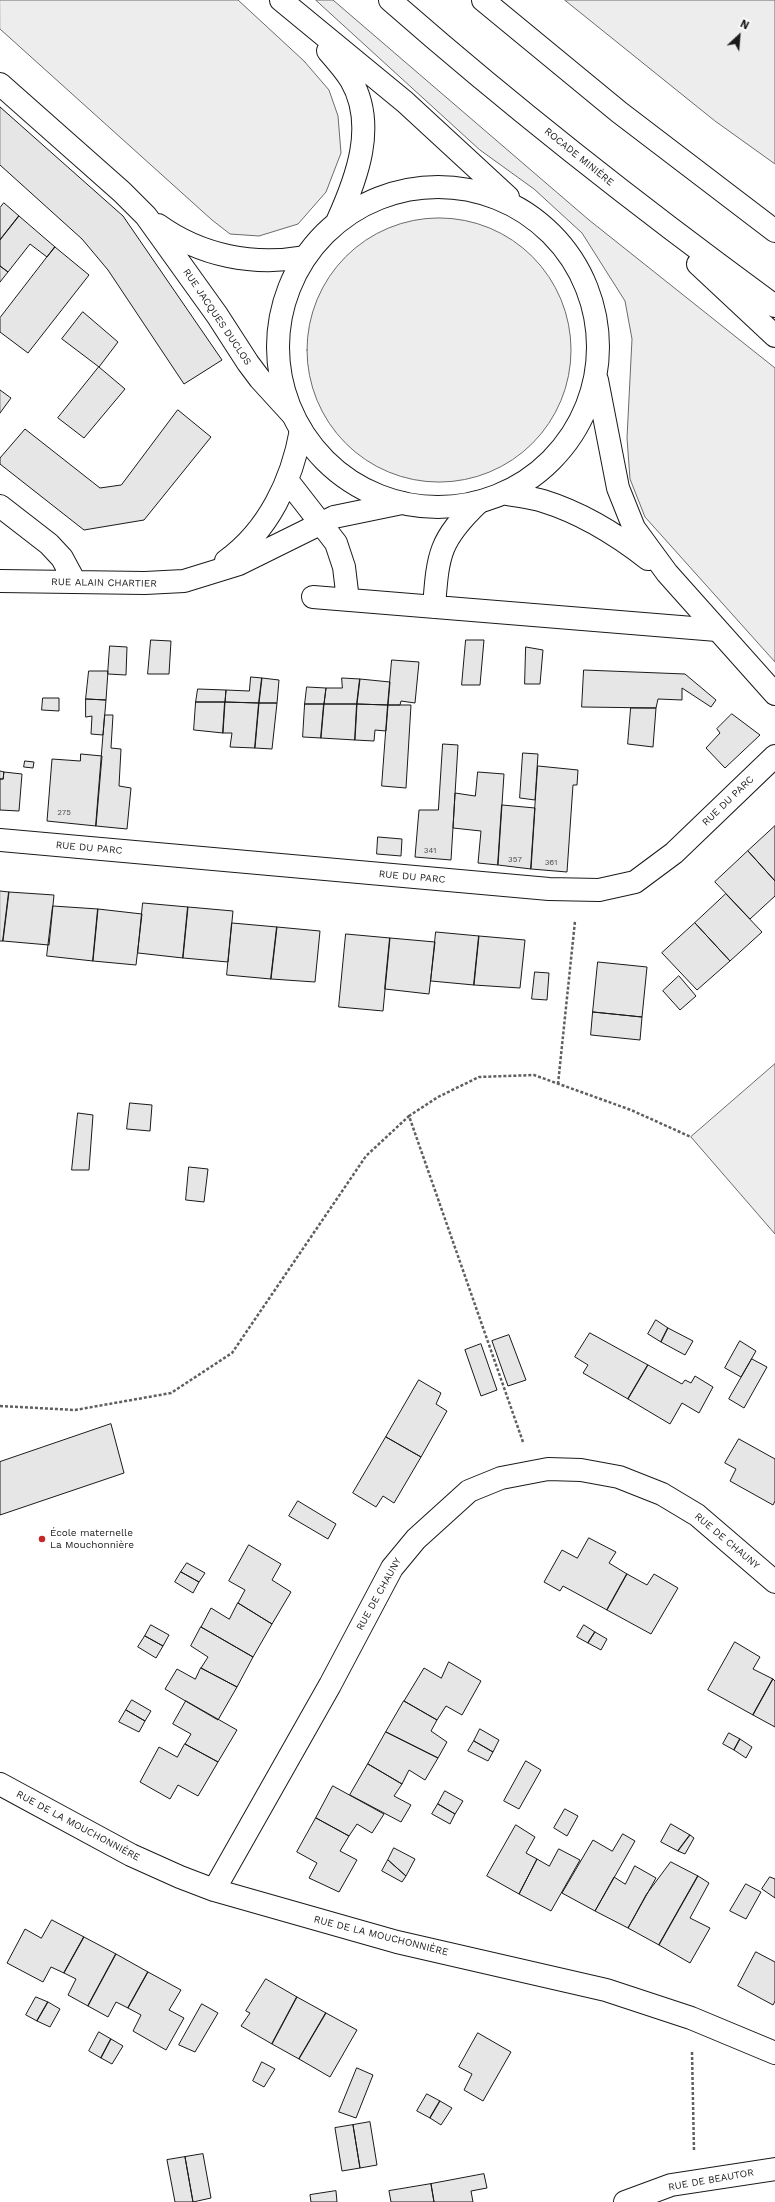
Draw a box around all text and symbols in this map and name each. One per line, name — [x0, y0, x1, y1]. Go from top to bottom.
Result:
north arrow — [719, 16, 759, 56]
text: N — [738, 17, 751, 32]
street label: ROCADE MINIÈRE — [542, 125, 616, 189]
street label: RUE JACQUES DUCLOS — [180, 266, 254, 368]
street label: RUE ALAIN CHARTIER — [51, 576, 157, 590]
street label: RUE DU PARC — [700, 773, 756, 829]
house number: 275 — [57, 808, 71, 818]
street label: RUE DU PARC — [55, 839, 123, 857]
house number: 341 — [424, 846, 436, 856]
house number: 357 — [508, 855, 522, 865]
house number: 361 — [545, 858, 557, 868]
street label: RUE DU PARC — [378, 868, 446, 886]
street label: RUE DE CHAUNY — [692, 1510, 762, 1572]
place label: École maternelle La Mouchonnière — [50, 1527, 134, 1550]
marker: École maternelle La Mouchonnière — [37, 1534, 47, 1544]
street label: RUE DE CHAUNY — [354, 1556, 404, 1632]
street label: RUE DE LA MOUCHONNIÈRE — [14, 1788, 142, 1864]
street label: RUE DE LA MOUCHONNIÈRE — [312, 1913, 450, 1959]
street label: RUE DE BEAUTOR — [667, 2167, 755, 2193]

